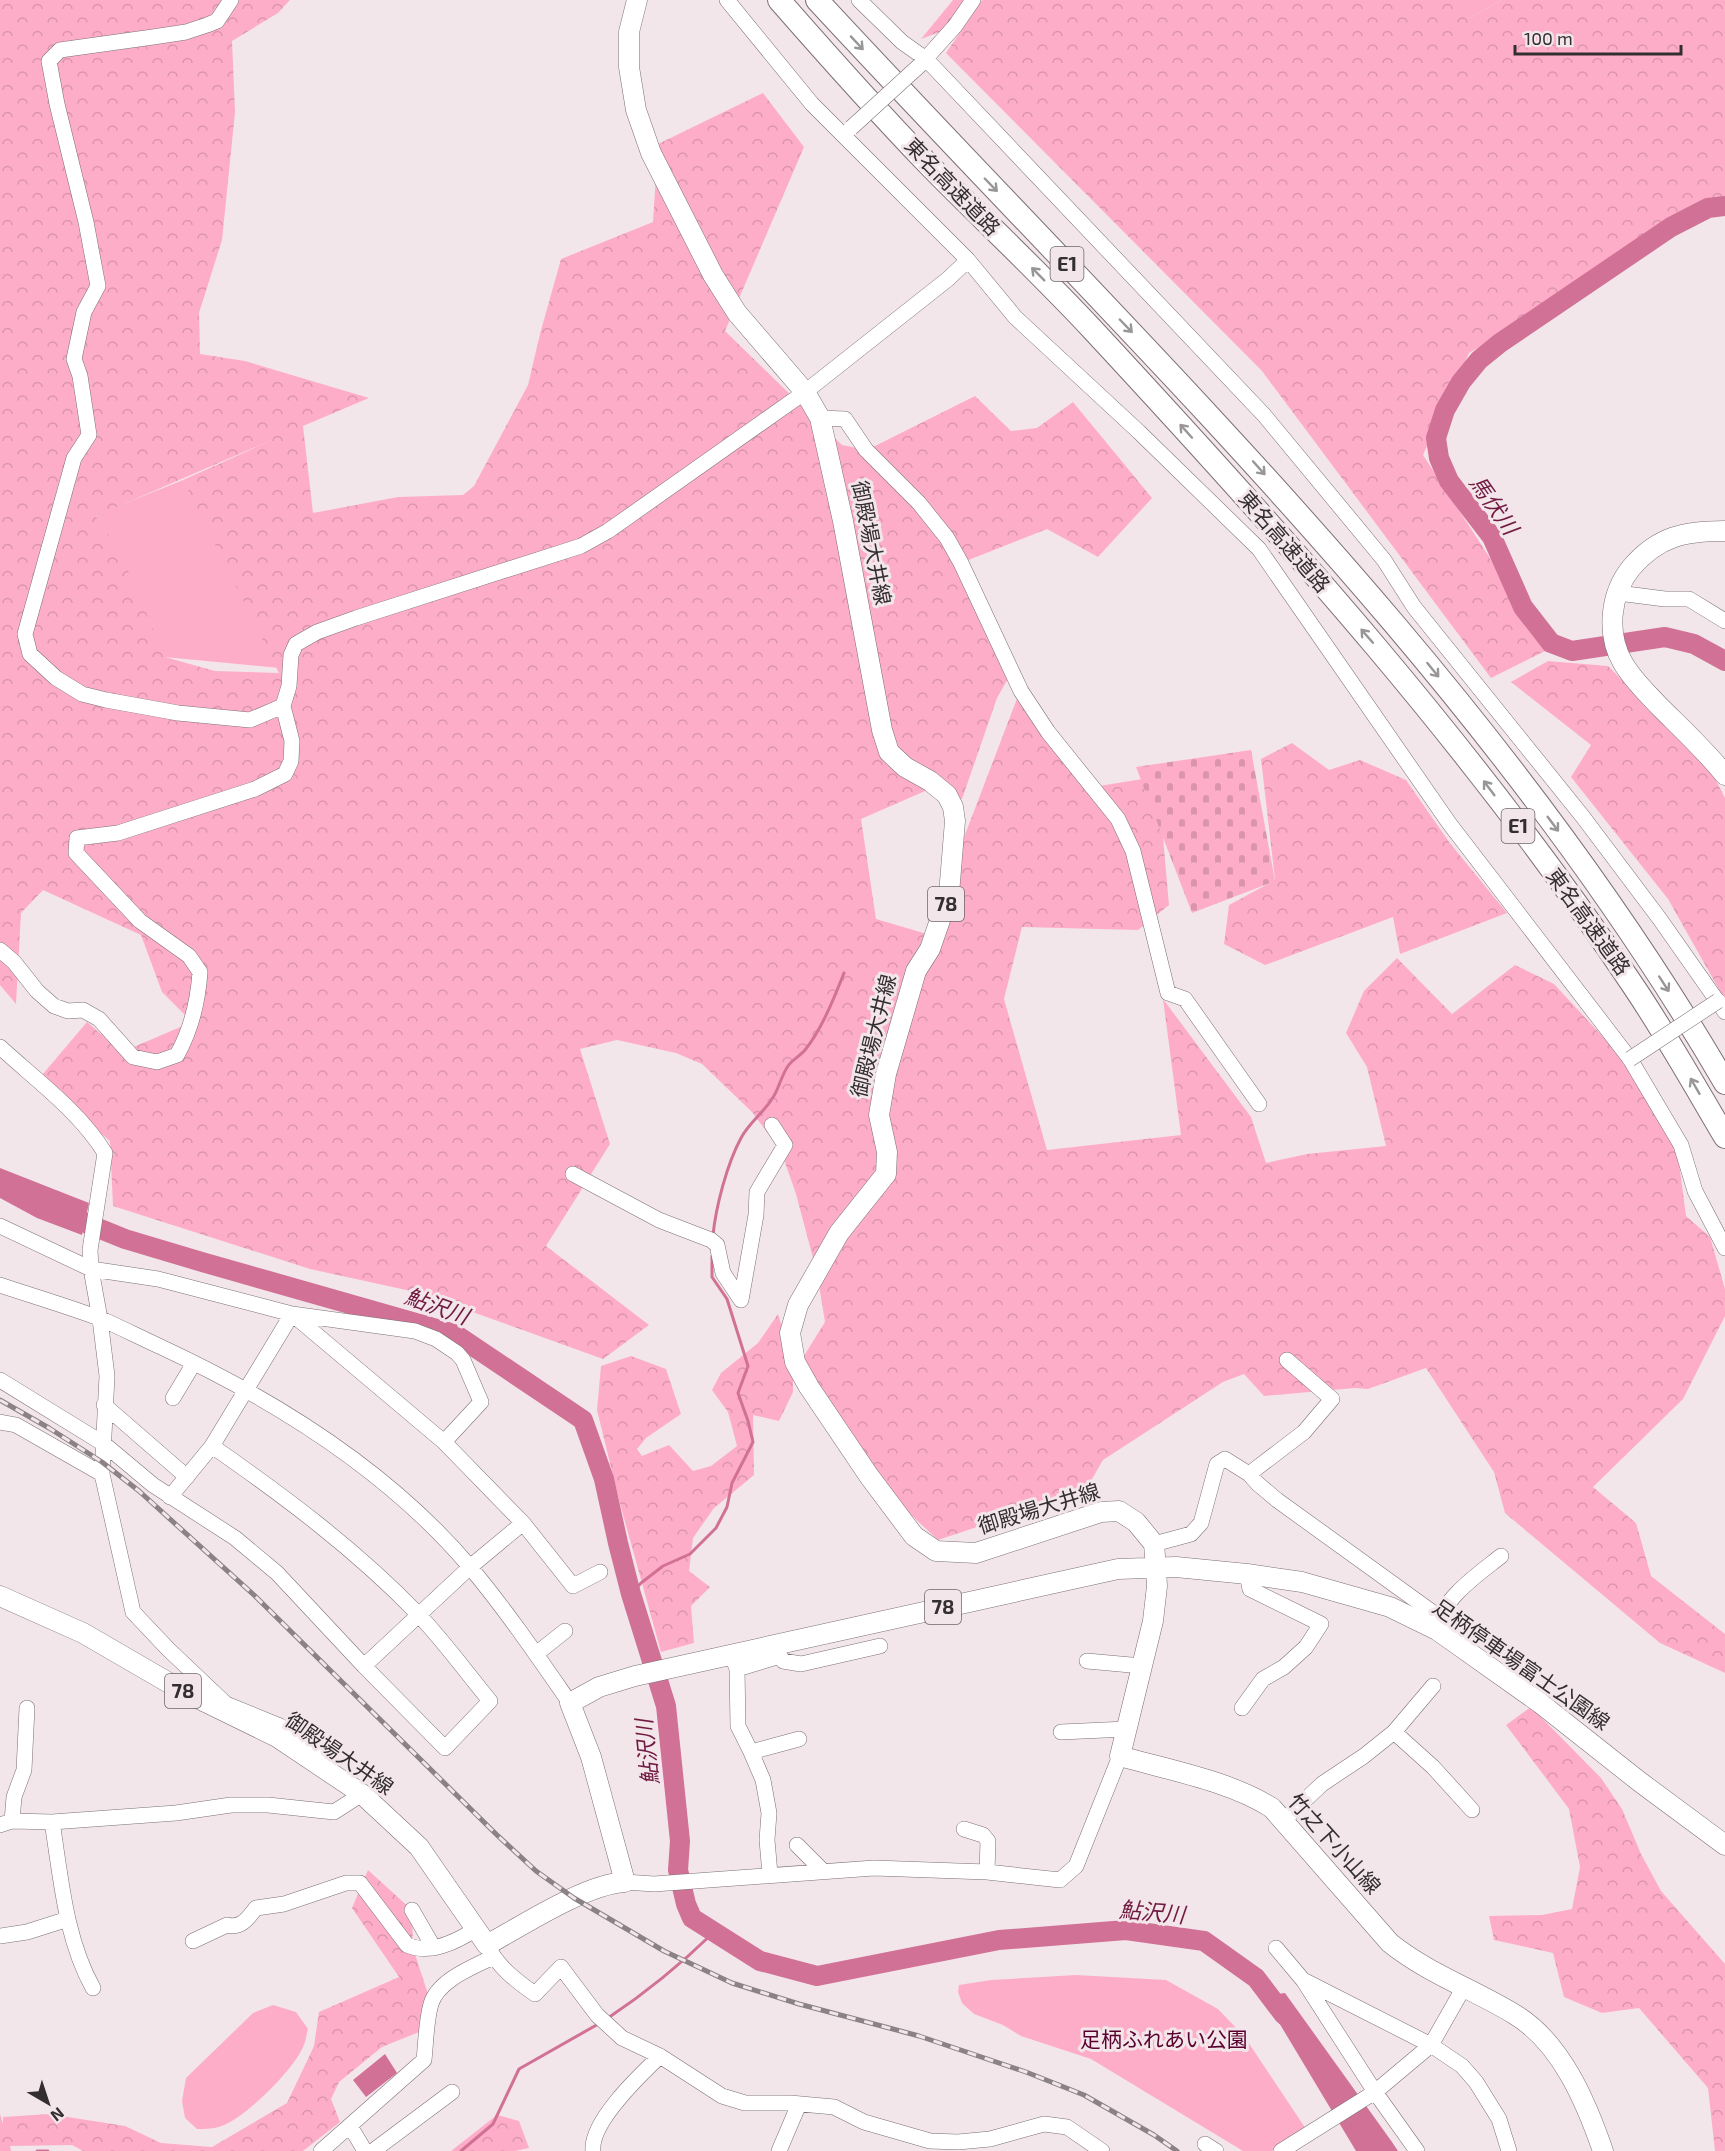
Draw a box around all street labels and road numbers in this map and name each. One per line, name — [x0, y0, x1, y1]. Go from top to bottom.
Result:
street label: 東名高速道路 — [900, 132, 1006, 240]
road number: E1 — [1050, 247, 1084, 281]
street label: 御殿場大井線 — [848, 478, 897, 607]
street label: 東名高速道路 — [1234, 485, 1336, 597]
road number: E1 — [1502, 809, 1534, 843]
street label: 東名高速道路 — [1542, 863, 1636, 979]
road number: 78 — [928, 887, 964, 921]
street label: 御殿場大井線 — [845, 971, 900, 1100]
street label: 御殿場大井線 — [975, 1477, 1102, 1538]
road number: 78 — [925, 1590, 961, 1624]
street label: 足柄停車場富士公園線 — [1429, 1593, 1615, 1734]
road number: 78 — [165, 1674, 201, 1708]
street label: 御殿場大井線 — [281, 1706, 399, 1799]
street label: 竹之下小山線 — [1284, 1788, 1387, 1898]

